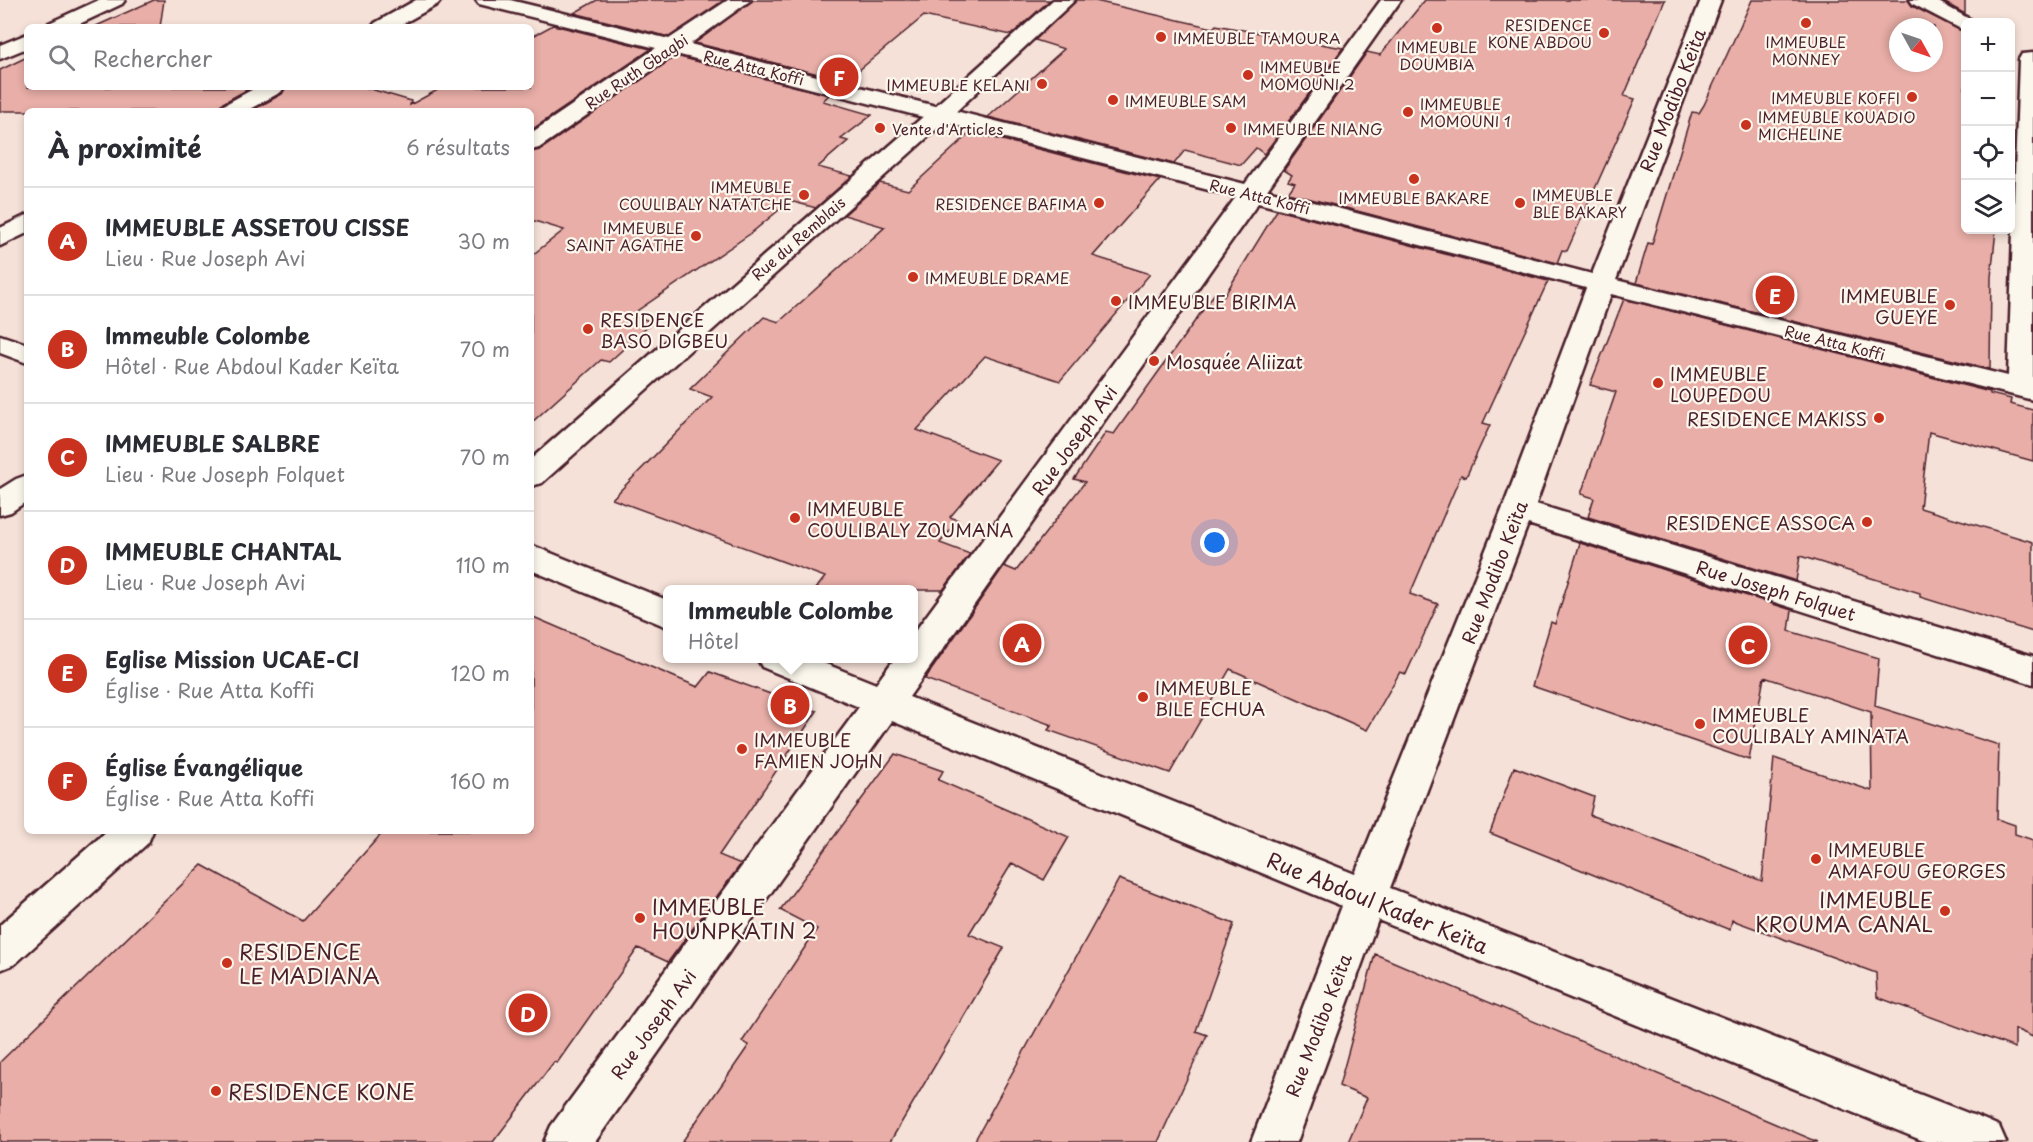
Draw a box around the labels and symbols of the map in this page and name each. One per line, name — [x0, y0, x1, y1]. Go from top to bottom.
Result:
place label: RESIDENCE KONE ABDOU — [1488, 13, 1592, 53]
marker: IMMEUBLE MONNEY — [1799, 16, 1813, 30]
north arrow — [1889, 18, 1943, 72]
marker: IMMEUBLE DOUMBIA — [1430, 21, 1444, 35]
street label: Rue Modibo Keïta — [1632, 24, 1712, 176]
place label: IMMEUBLE TAMOURA — [1173, 26, 1340, 49]
marker: RESIDENCE KONE ABDOU — [1597, 26, 1611, 40]
street label: Rue Ruth Gbagbi — [580, 28, 692, 114]
marker: IMMEUBLE TAMOURA — [1154, 30, 1168, 44]
place label: IMMEUBLE MONNEY — [1765, 30, 1847, 70]
place label: IMMEUBLE DOUMBIA — [1396, 35, 1478, 75]
street label: Rue Atta Koffi — [701, 43, 807, 91]
pin: F — [820, 54, 858, 100]
place label: IMMEUBLE MOMOUNI 2 — [1260, 55, 1355, 95]
marker: IMMEUBLE MOMOUNI 2 — [1241, 68, 1255, 82]
place label: IMMEUBLE KELANI — [887, 73, 1030, 96]
marker: IMMEUBLE KELANI — [1035, 77, 1049, 91]
place label: IMMEUBLE KOFFI — [1771, 86, 1900, 109]
place label: IMMEUBLE SAM — [1125, 89, 1246, 112]
marker: IMMEUBLE KOFFI — [1905, 90, 1919, 104]
place label: IMMEUBLE MOMOUNI 1 — [1420, 92, 1511, 132]
marker: IMMEUBLE SAM — [1106, 93, 1120, 107]
marker: IMMEUBLE MOMOUNI 1 — [1401, 105, 1415, 119]
place label: IMMEUBLE KOUADIO MICHELINE — [1758, 105, 1916, 145]
place label: Vente d'Articles — [892, 117, 1003, 140]
place label: IMMEUBLE NIANG — [1243, 117, 1383, 140]
marker: IMMEUBLE KOUADIO MICHELINE — [1739, 118, 1753, 132]
marker: Vente d'Articles — [873, 121, 887, 135]
marker: IMMEUBLE NIANG — [1224, 121, 1238, 135]
street label: Rue Atta Koffi — [1207, 172, 1313, 220]
marker: IMMEUBLE BAKARE — [1407, 172, 1421, 186]
place label: IMMEUBLE COULIBALY NATATCHE — [619, 175, 792, 215]
place label: IMMEUBLE BLE BAKARY — [1532, 183, 1627, 223]
place label: IMMEUBLE BAKARE — [1339, 186, 1489, 209]
marker: IMMEUBLE COULIBALY NATATCHE — [797, 188, 811, 202]
street label: Rue du Remblais — [746, 191, 850, 285]
place label: RESIDENCE BAFIMA — [935, 192, 1087, 215]
marker: RESIDENCE BAFIMA — [1092, 196, 1106, 210]
marker: IMMEUBLE BLE BAKARY — [1513, 196, 1527, 210]
place label: IMMEUBLE SAINT AGATHE — [566, 216, 684, 256]
marker: IMMEUBLE SAINT AGATHE — [689, 229, 703, 243]
place label: IMMEUBLE DRAME — [925, 266, 1069, 289]
marker: IMMEUBLE DRAME — [906, 270, 920, 284]
pin: E — [1756, 272, 1794, 318]
place label: IMMEUBLE GUEYE — [1841, 282, 1938, 330]
place label: IMMEUBLE BIRIMA — [1128, 288, 1296, 315]
marker: IMMEUBLE BIRIMA — [1109, 294, 1123, 308]
marker: IMMEUBLE GUEYE — [1943, 298, 1957, 312]
place label: RESIDENCE BASO DIGBEU — [600, 306, 728, 354]
street label: Rue Atta Koffi — [1782, 318, 1888, 366]
marker: RESIDENCE BASO DIGBEU — [581, 322, 595, 336]
place label: Mosquée Aliizat — [1166, 348, 1303, 375]
marker: Mosquée Aliizat — [1147, 354, 1161, 368]
place label: IMMEUBLE LOUPEDOU — [1670, 360, 1771, 408]
marker: IMMEUBLE LOUPEDOU — [1651, 376, 1665, 390]
street label: Rue Joseph Avi — [1025, 379, 1123, 501]
place label: RESIDENCE MAKISS — [1687, 405, 1867, 432]
marker: RESIDENCE MAKISS — [1872, 411, 1886, 425]
place label: IMMEUBLE COULIBALY ZOUMANA — [807, 495, 1013, 543]
street label: Rue Modibo Keïta — [1454, 496, 1534, 648]
place label: RESIDENCE ASSOCA — [1666, 509, 1855, 536]
marker: IMMEUBLE COULIBALY ZOUMANA — [788, 511, 802, 525]
marker: RESIDENCE ASSOCA — [1860, 515, 1874, 529]
your location — [1200, 528, 1229, 557]
street label: Rue Joseph Folquet — [1693, 553, 1859, 627]
pin: A — [1002, 620, 1042, 666]
pin: C — [1728, 622, 1768, 668]
place label: IMMEUBLE BILE ECHUA — [1155, 674, 1265, 722]
pin: B — [770, 682, 810, 728]
marker: IMMEUBLE BILE ECHUA — [1136, 690, 1150, 704]
place label: IMMEUBLE COULIBALY AMINATA — [1712, 701, 1909, 749]
marker: IMMEUBLE COULIBALY AMINATA — [1693, 717, 1707, 731]
place label: IMMEUBLE FAMIEN JOHN — [754, 726, 883, 774]
marker: IMMEUBLE FAMIEN JOHN — [735, 742, 749, 756]
place label: IMMEUBLE AMAFOU GEORGES — [1828, 836, 2006, 884]
street label: Rue Abdoul Kader Keïta — [1262, 843, 1494, 961]
marker: IMMEUBLE AMAFOU GEORGES — [1809, 852, 1823, 866]
place label: IMMEUBLE KROUMA CANAL — [1755, 883, 1933, 939]
place label: IMMEUBLE HOUNPKATIN 2 — [652, 890, 817, 946]
marker: IMMEUBLE KROUMA CANAL — [1938, 904, 1952, 918]
marker: IMMEUBLE HOUNPKATIN 2 — [633, 911, 647, 925]
place label: RESIDENCE LE MADIANA — [239, 935, 380, 991]
street label: Rue Modibo Keïta — [1278, 949, 1358, 1101]
marker: RESIDENCE LE MADIANA — [220, 956, 234, 970]
street label: Rue Joseph Avi — [604, 963, 702, 1085]
pin: D — [508, 990, 548, 1036]
place label: RESIDENCE KONE — [228, 1075, 415, 1107]
marker: RESIDENCE KONE — [209, 1084, 223, 1098]

